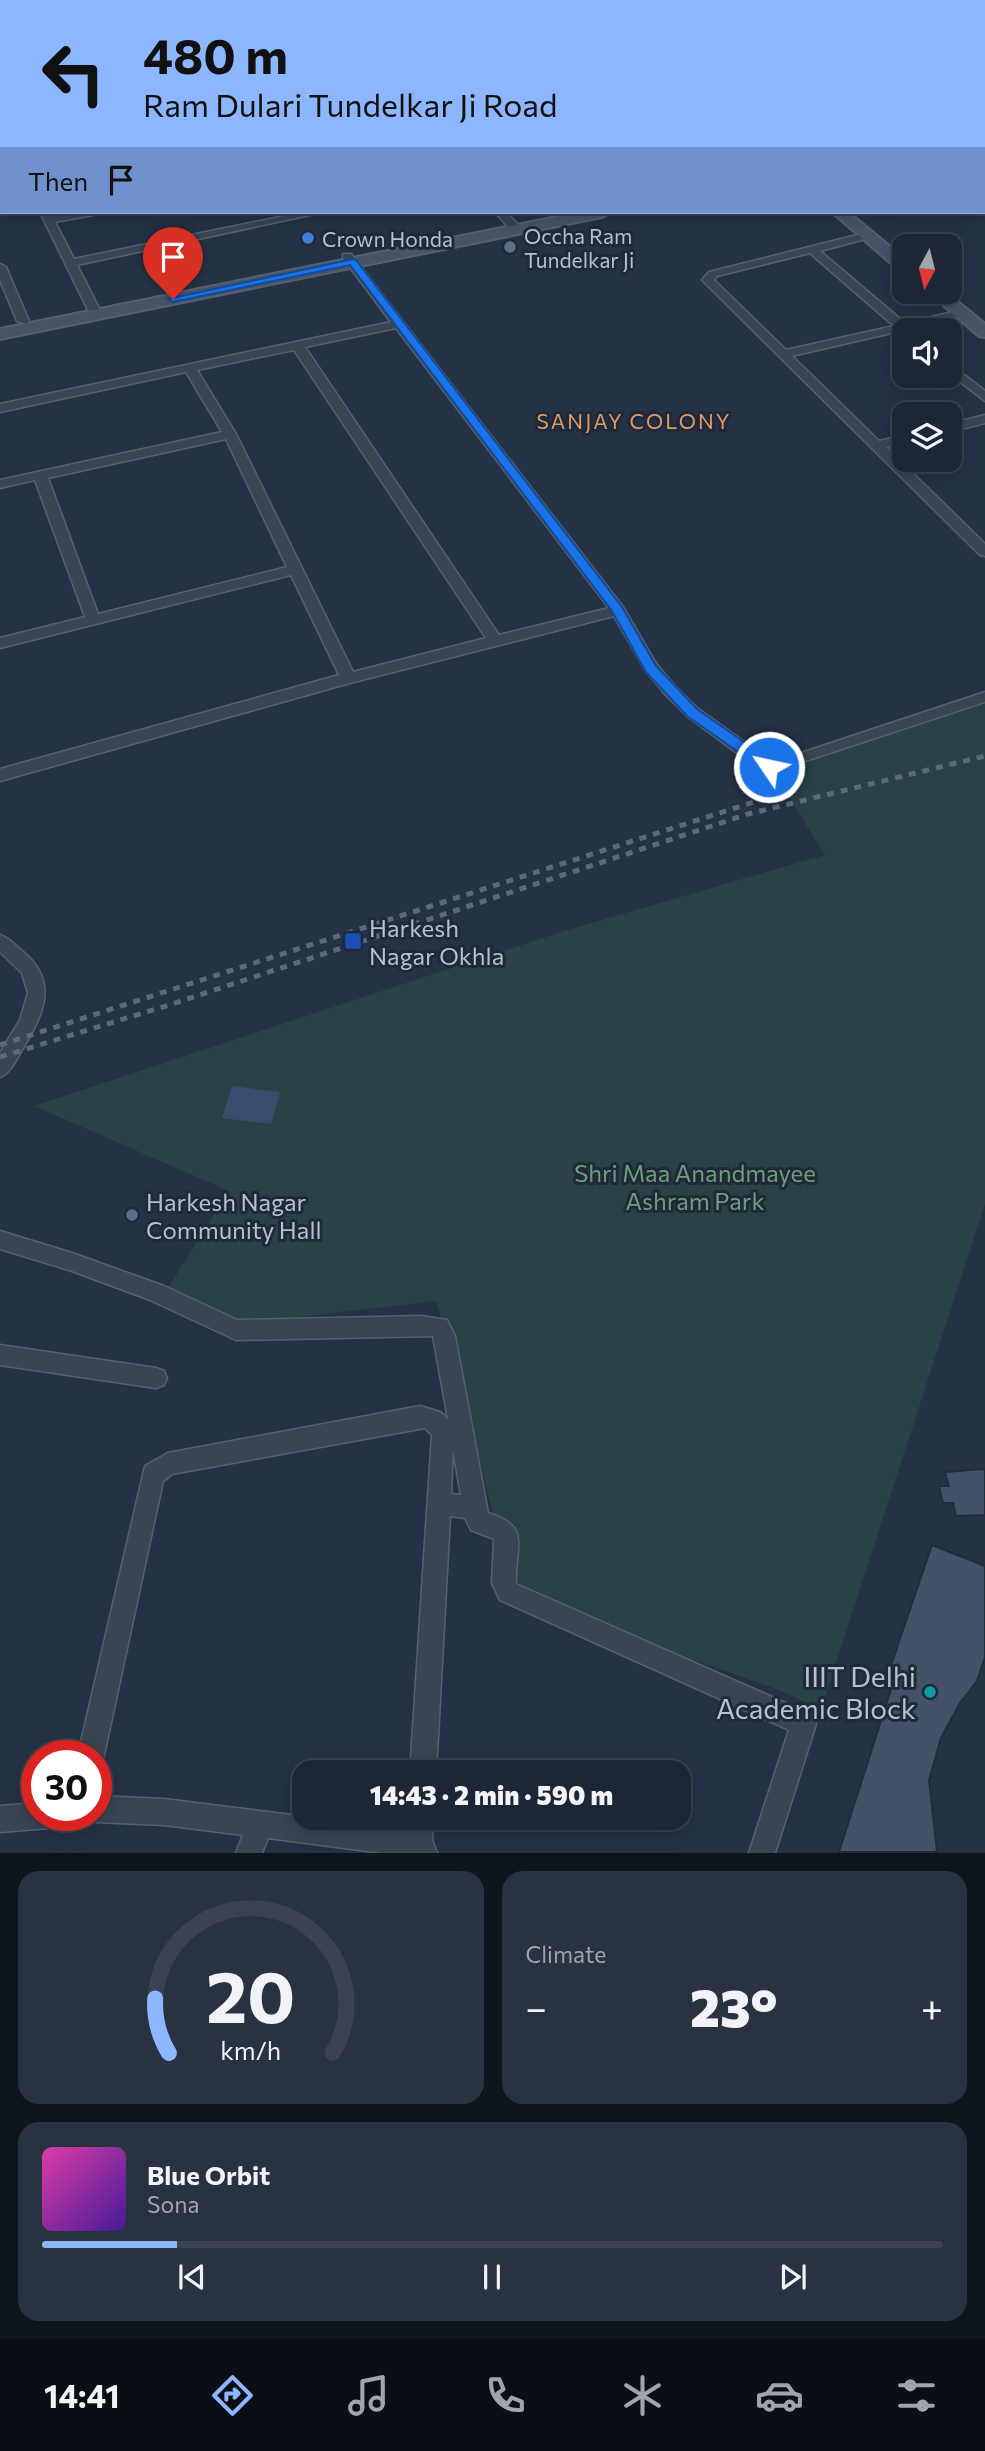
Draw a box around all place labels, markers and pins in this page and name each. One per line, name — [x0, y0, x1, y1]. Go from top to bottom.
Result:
place label: Occha Ram Tundelkar Ji — [524, 223, 634, 272]
place label: Crown Honda — [322, 226, 453, 251]
pin — [143, 227, 203, 299]
marker: Crown Honda — [300, 230, 316, 246]
marker: Occha Ram Tundelkar Ji — [502, 239, 518, 255]
place label: Harkesh Nagar Okhla — [369, 913, 504, 970]
marker: Harkesh Nagar Okhla — [343, 931, 363, 951]
place label: Harkesh Nagar Community Hall — [146, 1187, 322, 1244]
marker: Harkesh Nagar Community Hall — [124, 1207, 140, 1223]
place label: IIIT Delhi Academic Block — [716, 1659, 916, 1725]
marker: IIIT Delhi Academic Block — [922, 1684, 938, 1700]

